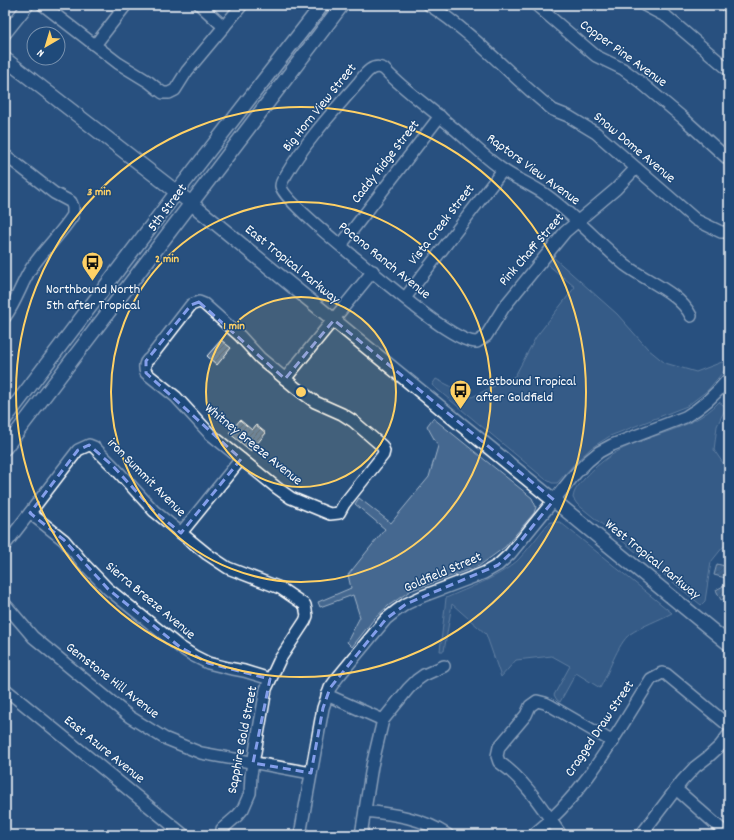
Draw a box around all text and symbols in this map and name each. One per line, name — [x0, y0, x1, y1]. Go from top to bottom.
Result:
street label: Copper Pine Avenue — [575, 15, 671, 93]
north arrow — [26, 26, 66, 66]
text: N — [34, 44, 48, 60]
street label: Big Horn View Street — [278, 60, 362, 156]
street label: Snow Dome Avenue — [589, 108, 679, 188]
street label: Caddy Ridge Street — [347, 116, 425, 208]
street label: Raptors View Avenue — [482, 129, 584, 211]
street label: 5th Street — [143, 180, 193, 236]
street label: Vista Creek Street — [404, 180, 480, 270]
text: 3 min — [87, 184, 111, 201]
street label: Pink Chaff Street — [495, 209, 569, 291]
street label: Pocono Ranch Avenue — [334, 217, 434, 305]
street label: East Tropical Parkway — [240, 220, 344, 310]
bus stop icon: Northbound North 5th after Tropical — [80, 249, 106, 282]
text: 2 min — [155, 251, 179, 268]
place label: Northbound North 5th after Tropical — [46, 280, 141, 316]
text: 1 min — [223, 318, 245, 335]
place label: Eastbound Tropical after Goldfield — [476, 372, 577, 408]
bus stop icon: Eastbound Tropical after Goldfield — [448, 377, 474, 410]
centre of rings — [294, 385, 308, 399]
street label: Whitney Breeze Avenue — [200, 399, 306, 491]
street label: iron Summit Avenue — [102, 434, 190, 522]
street label: West Tropical Parkway — [600, 515, 705, 605]
street label: Goldfield Street — [401, 548, 485, 598]
street label: Sierra Breeze Avenue — [101, 557, 199, 645]
street label: Gemstone Hill Avenue — [61, 638, 163, 724]
street label: Cragged Draw Street — [560, 677, 640, 781]
street label: Sapphire Gold Street — [223, 684, 263, 796]
street label: East Azure Avenue — [59, 711, 149, 789]

